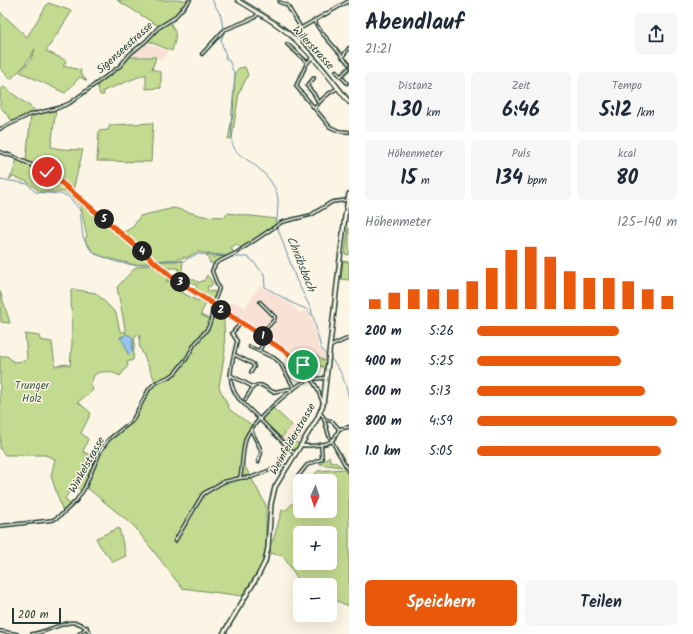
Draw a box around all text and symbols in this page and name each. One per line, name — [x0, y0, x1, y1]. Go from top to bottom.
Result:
text: Abendlauf — [365, 6, 463, 41]
button: share — [635, 13, 677, 55]
street label: Sigenseestrasse — [93, 17, 157, 78]
street label: Wilerstrasse — [288, 22, 338, 74]
text: 21:21 — [365, 39, 391, 60]
text: Distanz — [398, 77, 432, 95]
text: Zeit — [512, 77, 530, 95]
text: Tempo — [612, 77, 642, 95]
text: 1.30 — [390, 95, 422, 127]
text: 6:46 — [502, 95, 540, 127]
text: 5:12 — [600, 95, 632, 127]
text: km — [422, 104, 440, 122]
text: /km — [632, 104, 654, 122]
text: Höhenmeter — [387, 145, 443, 163]
text: Puls — [512, 145, 530, 163]
text: kcal — [618, 145, 636, 163]
pin — [30, 155, 64, 189]
icon: check — [36, 161, 58, 183]
text: 15 — [400, 163, 417, 195]
text: 134 — [495, 163, 523, 195]
text: 80 — [616, 163, 638, 195]
text: m — [417, 172, 430, 190]
text: bpm — [523, 172, 547, 190]
pin: 5 — [94, 209, 114, 229]
text: 5 — [101, 210, 107, 228]
text: Höhenmeter — [365, 212, 431, 233]
text: 125–140 m — [617, 212, 677, 233]
water label: Chräbsbach — [281, 233, 321, 296]
pin: 4 — [132, 241, 152, 261]
text: 4 — [139, 242, 145, 260]
pin: 3 — [170, 272, 190, 292]
text: 3 — [177, 273, 183, 291]
pin: 2 — [211, 300, 231, 320]
text: 2 — [218, 301, 224, 319]
text: 200 m — [365, 321, 402, 342]
text: 5:26 — [429, 321, 454, 342]
pin: 1 — [253, 326, 273, 346]
text: 1 — [261, 327, 265, 345]
pin — [286, 348, 320, 382]
text: 400 m — [365, 351, 401, 372]
text: 5:25 — [429, 351, 454, 372]
icon: arrive — [292, 354, 314, 376]
park label: Trunger Holz — [15, 377, 51, 408]
text: 600 m — [365, 381, 401, 402]
text: 5:13 — [429, 381, 451, 402]
street label: Weinfelderstrasse — [265, 400, 321, 478]
text: 800 m — [365, 411, 402, 432]
text: 4:59 — [429, 411, 453, 432]
street label: Winkelstrasse — [64, 434, 110, 496]
text: 1.0 km — [365, 441, 401, 462]
text: 5:05 — [429, 441, 453, 462]
north arrow — [293, 474, 337, 518]
map controls — [293, 474, 337, 622]
button: + — [293, 526, 337, 570]
button: − — [293, 578, 337, 622]
button: Speichern — [365, 580, 517, 626]
button: Teilen — [525, 580, 677, 626]
scale bar — [12, 606, 61, 625]
text: 200 m — [18, 606, 49, 624]

